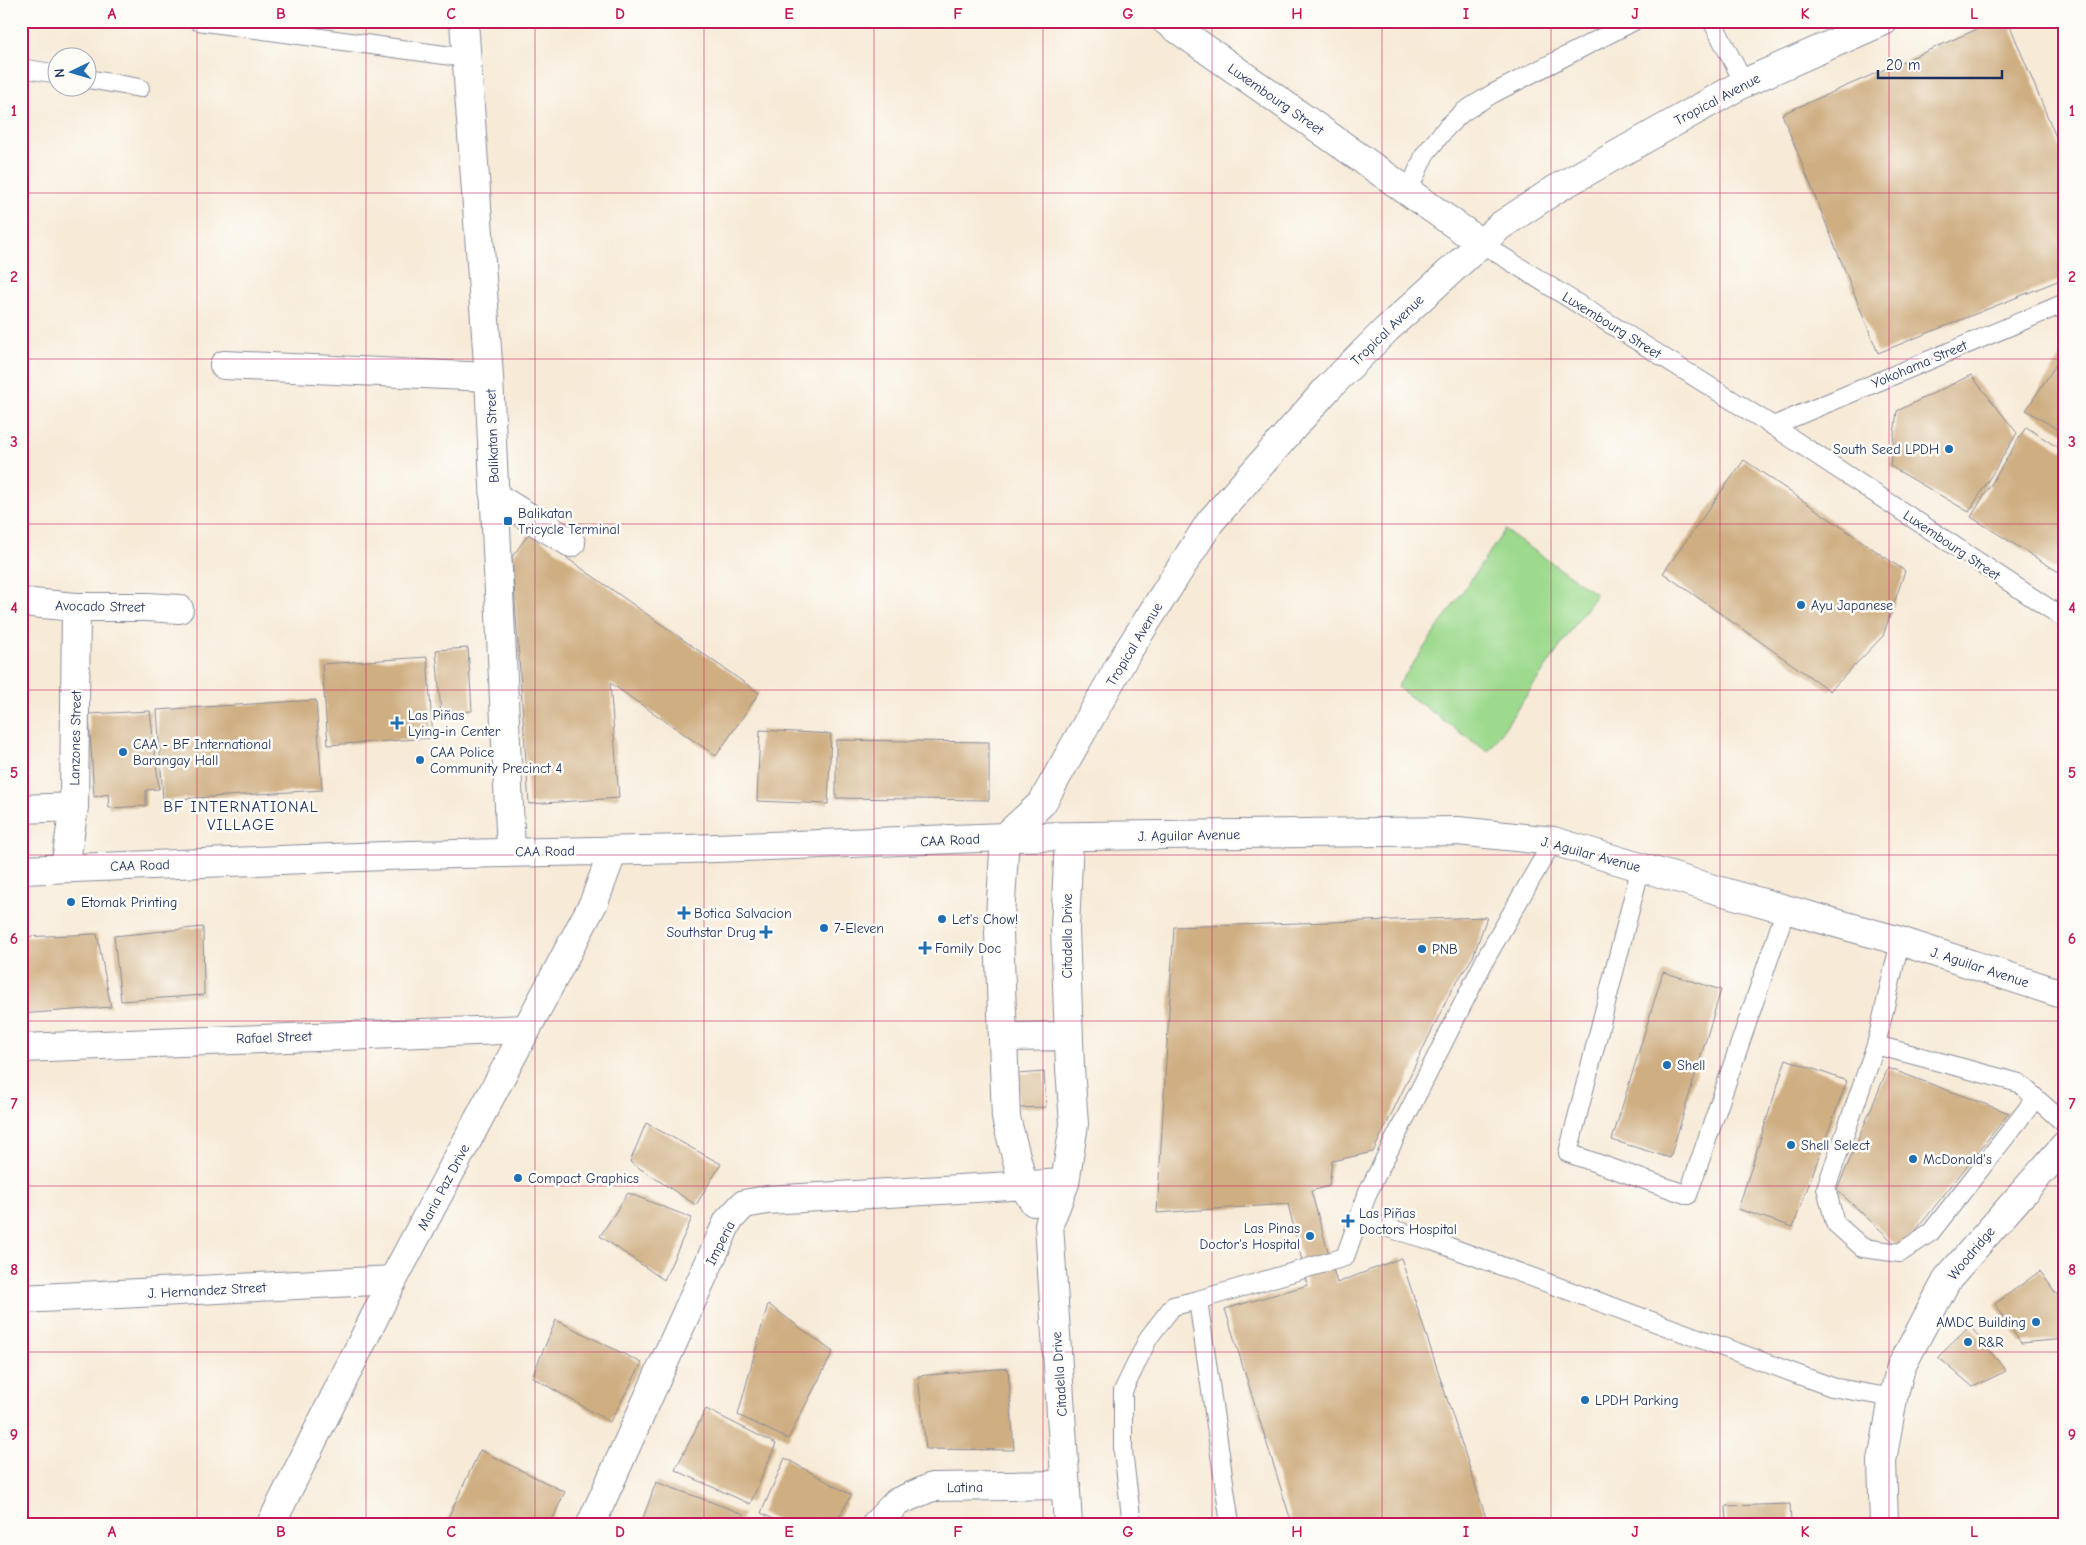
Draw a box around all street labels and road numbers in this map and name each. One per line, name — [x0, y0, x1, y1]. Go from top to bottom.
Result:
street label: Luxembourg Street — [1224, 60, 1328, 139]
street label: Tropical Avenue — [1671, 70, 1763, 129]
street label: Luxembourg Street — [1559, 288, 1665, 363]
street label: Tropical Avenue — [1347, 291, 1427, 369]
street label: Yokohama Street — [1869, 336, 1970, 392]
street label: Balikatan Street — [482, 388, 503, 483]
street label: Luxembourg Street — [1900, 507, 2004, 585]
street label: Avocado Street — [55, 597, 146, 616]
street label: Tropical Avenue — [1103, 599, 1166, 689]
street label: Lanzones Street — [66, 689, 85, 786]
street label: J. Aguilar Avenue — [1138, 826, 1240, 845]
street label: CAA Road — [920, 830, 980, 851]
street label: J. Aguilar Avenue — [1539, 833, 1642, 876]
street label: CAA Road — [515, 842, 575, 861]
street label: CAA Road — [110, 856, 170, 875]
street label: Citadella Drive — [1059, 893, 1076, 979]
street label: J. Aguilar Avenue — [1929, 944, 2031, 991]
street label: Rafael Street — [236, 1028, 313, 1047]
street label: Maria Paz Drive — [414, 1141, 473, 1233]
street label: Imperia — [702, 1218, 739, 1268]
street label: Woodridge — [1944, 1223, 1999, 1283]
street label: J. Hernandez Street — [147, 1279, 268, 1302]
street label: Citadella Drive — [1048, 1331, 1071, 1417]
street label: Latina — [947, 1479, 983, 1496]

